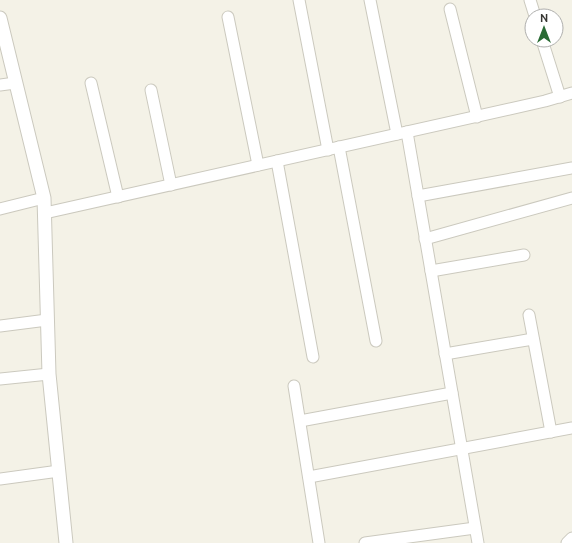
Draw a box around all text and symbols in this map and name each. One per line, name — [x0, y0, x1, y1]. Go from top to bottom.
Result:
north arrow — [524, 8, 564, 48]
text: N — [540, 12, 548, 24]

